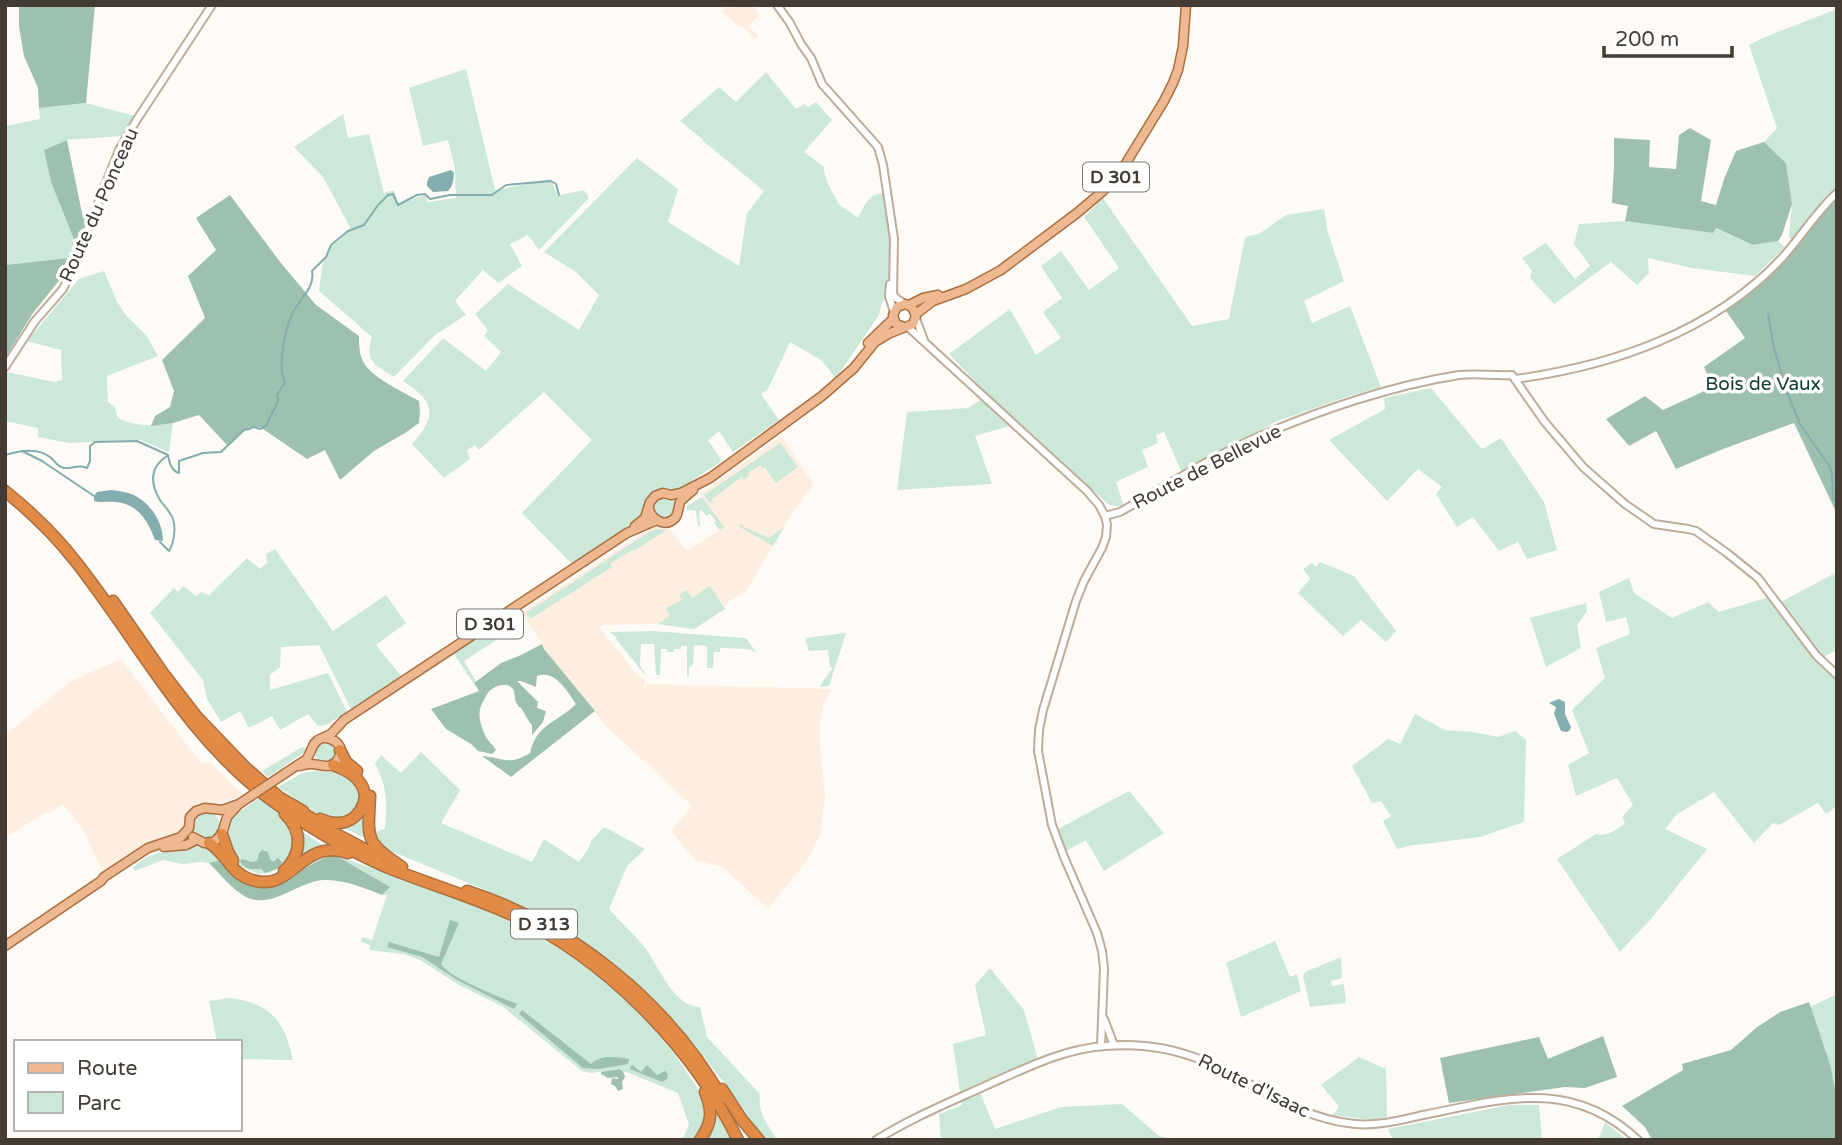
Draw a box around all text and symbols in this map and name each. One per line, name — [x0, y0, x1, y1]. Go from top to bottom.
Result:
scale bar — [1604, 14, 1732, 58]
text: 200 m — [1615, 27, 1679, 52]
street label: Route du Ponceau — [55, 124, 143, 286]
road number: D 301 — [1083, 162, 1149, 192]
park label: Bois de Vaux — [1705, 373, 1821, 395]
street label: Route de Bellevue — [1129, 420, 1285, 514]
road number: D 301 — [457, 610, 523, 638]
road number: D 313 — [511, 909, 577, 939]
legend — [14, 1040, 242, 1131]
street label: Route d'Isaac — [1195, 1049, 1313, 1123]
text: Route — [77, 1056, 137, 1081]
text: Parc — [77, 1091, 121, 1116]

